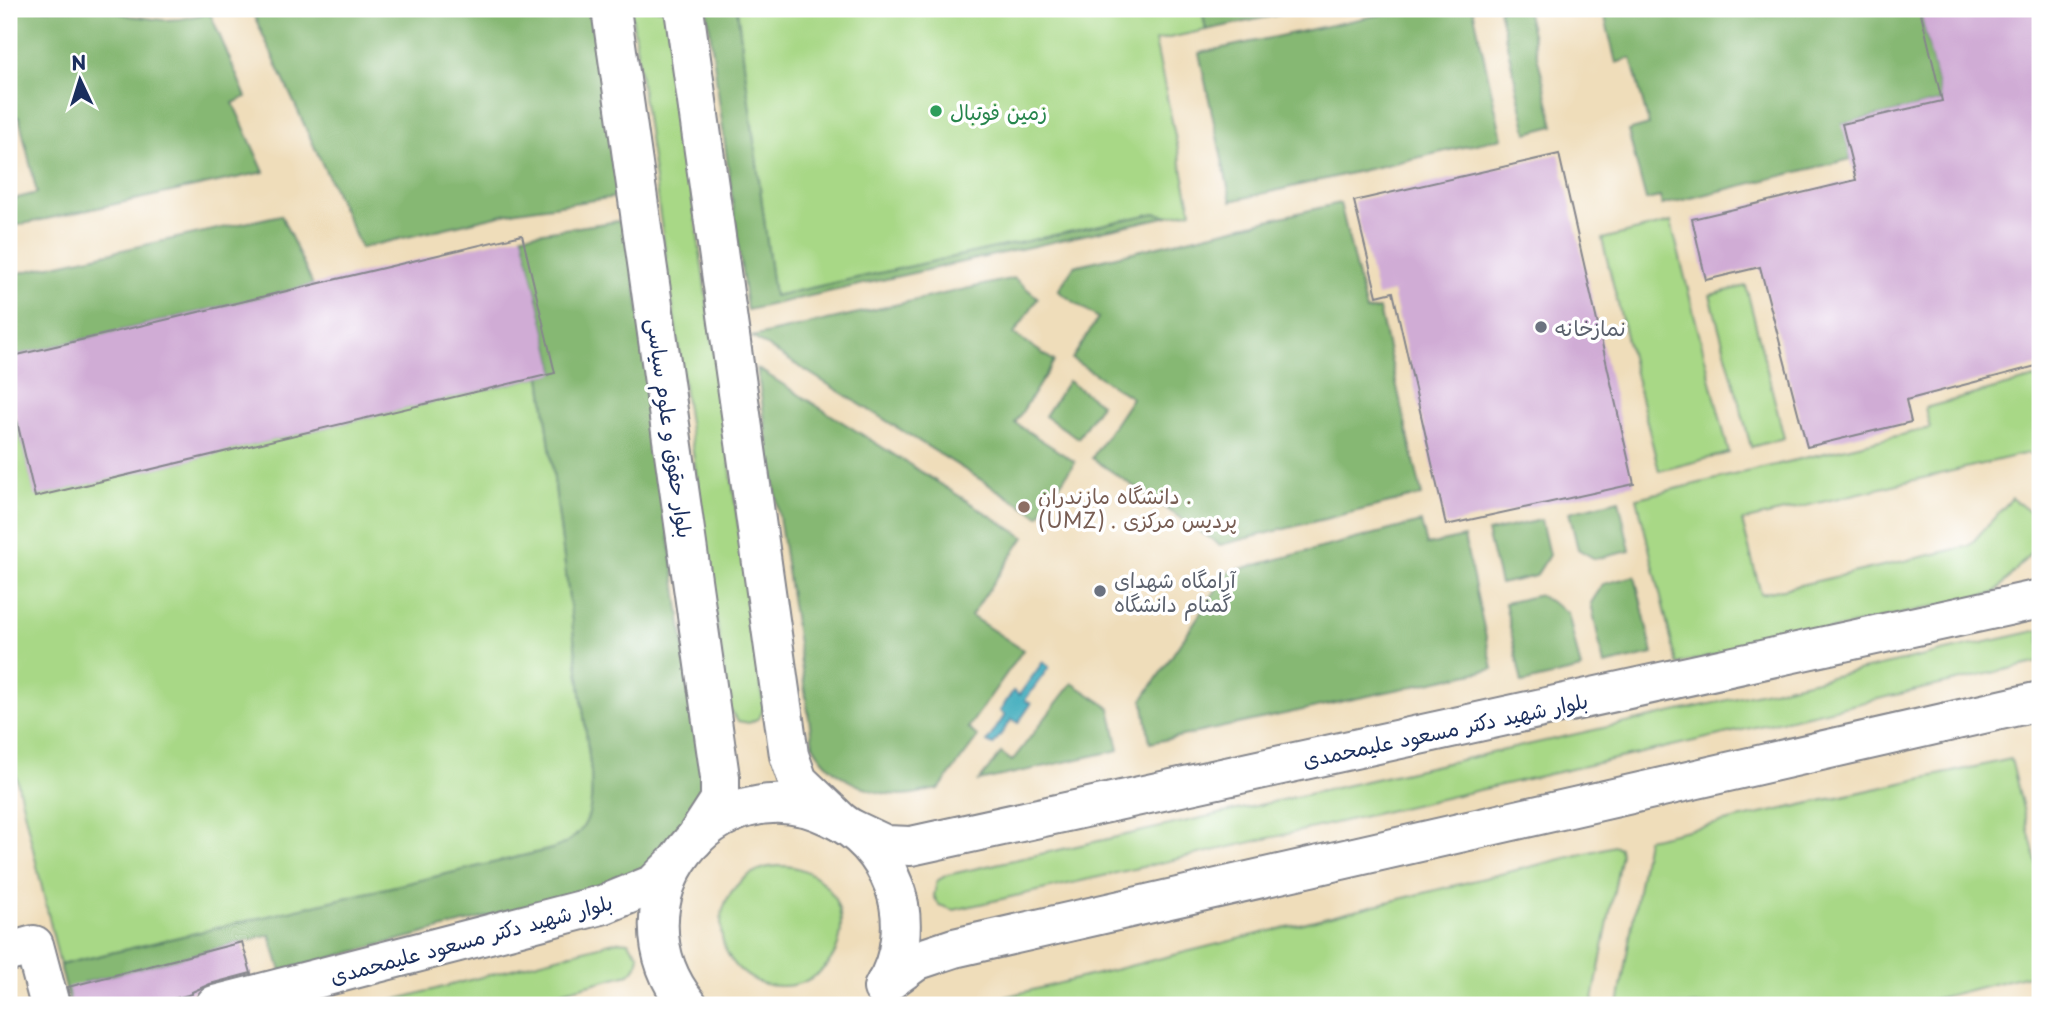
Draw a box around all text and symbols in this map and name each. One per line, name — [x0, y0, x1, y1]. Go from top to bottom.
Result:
north arrow — [46, 46, 116, 116]
text: N — [70, 48, 87, 77]
place label: زمین فوتبال — [950, 95, 1047, 127]
marker: زمین فوتبال — [928, 103, 944, 119]
place label: نمازخانه — [1555, 311, 1626, 343]
street label: بلوار حقوق و علوم سیاسی — [638, 316, 702, 540]
marker: نمازخانه — [1533, 319, 1549, 335]
place label: دانشگاه مازندران . (UMZ) . پردیس مرکزی — [1038, 479, 1237, 535]
marker: دانشگاه مازندران . (UMZ) . پردیس مرکزی — [1016, 499, 1032, 515]
place label: آرامگاه شهدای گمنام دانشگاه — [1114, 563, 1237, 621]
marker: آرامگاه شهدای گمنام دانشگاه — [1092, 583, 1108, 599]
street label: بلوار شهید دکتر مسعود علیمحمدی — [1299, 683, 1591, 775]
street label: بلوار شهید دکتر مسعود علیمحمدی — [326, 885, 616, 991]

